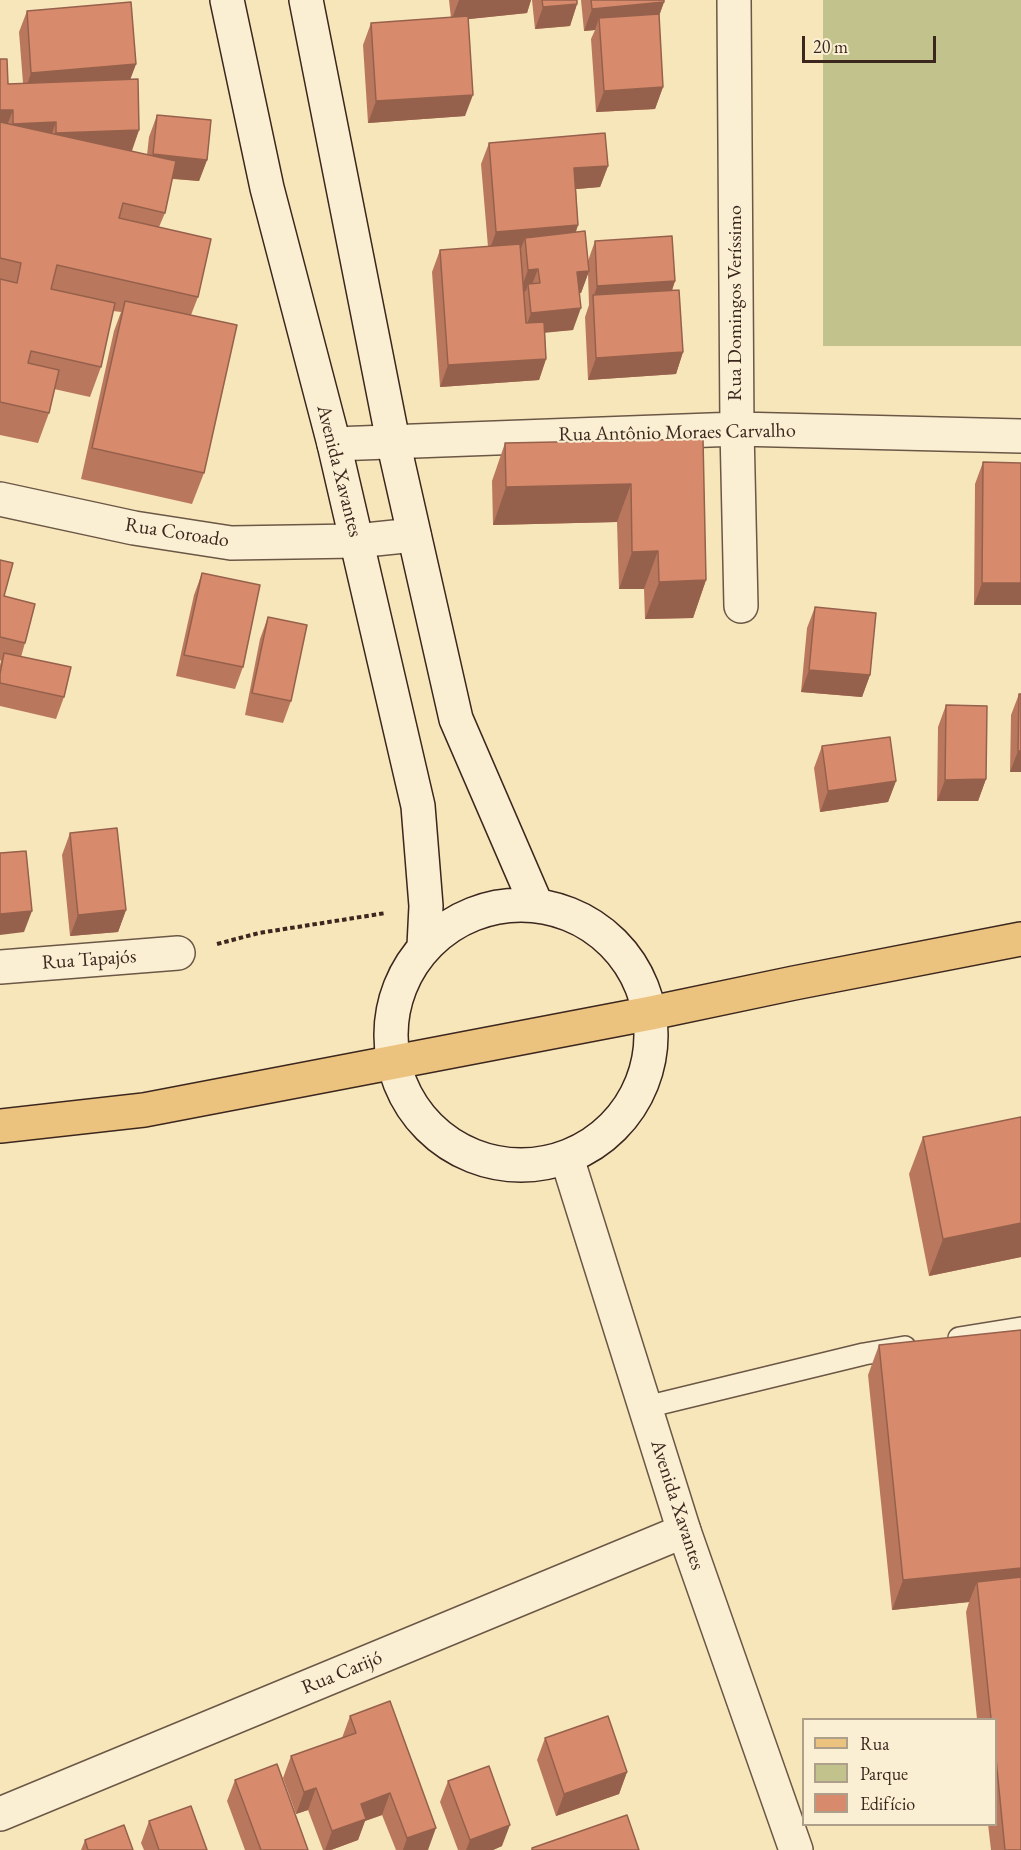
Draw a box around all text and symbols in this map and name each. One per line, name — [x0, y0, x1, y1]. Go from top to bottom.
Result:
scale bar — [805, 24, 938, 62]
text: 20 m — [813, 35, 848, 58]
street label: Rua Domingos Veríssimo — [724, 205, 748, 401]
street label: Avenida Xavantes — [311, 402, 367, 540]
street label: Rua Antônio Moraes Carvalho — [558, 419, 796, 447]
street label: Rua Coroado — [123, 513, 231, 553]
street label: Rua Tapajós — [41, 945, 137, 975]
street label: Avenida Xavantes — [645, 1437, 709, 1573]
street label: Rua Carijó — [298, 1646, 386, 1700]
legend — [802, 1718, 997, 1826]
text: Rua — [860, 1732, 890, 1755]
text: Parque — [860, 1762, 908, 1785]
text: Edifício — [860, 1792, 915, 1815]

